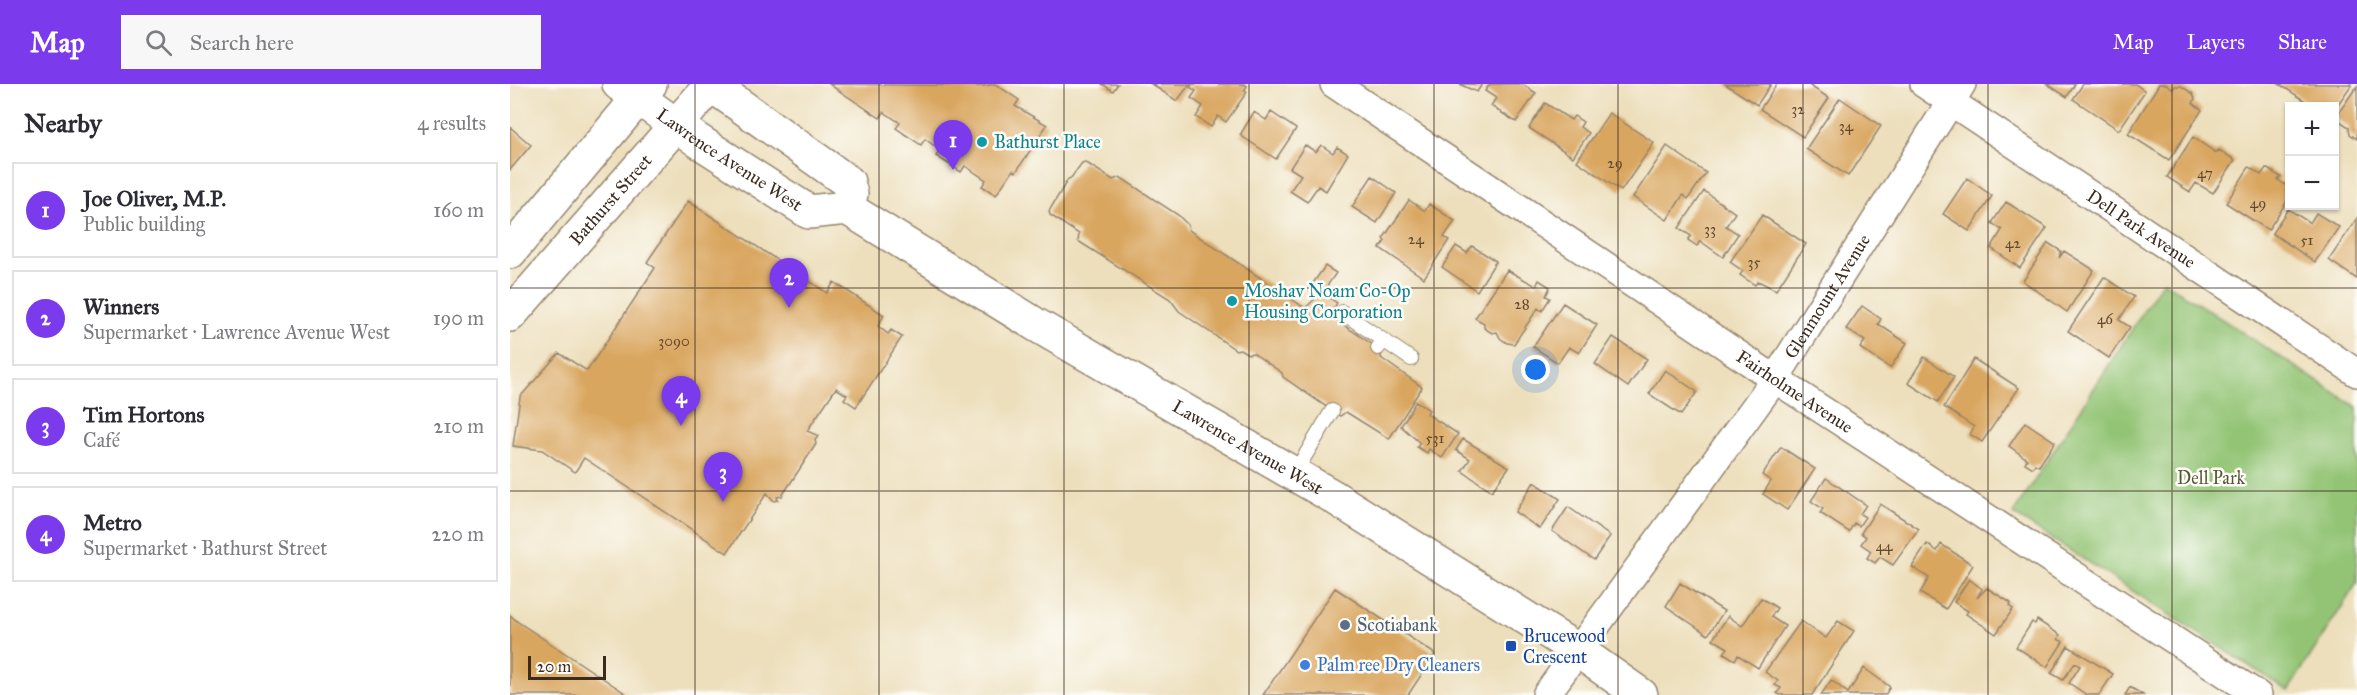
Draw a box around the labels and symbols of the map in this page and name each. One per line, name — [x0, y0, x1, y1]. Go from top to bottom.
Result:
house number: 32 — [1791, 100, 1805, 118]
street label: Lawrence Avenue West — [652, 104, 807, 216]
house number: 34 — [1839, 117, 1854, 135]
pin: 1 — [934, 120, 972, 170]
place label: Bathurst Place — [994, 131, 1101, 153]
marker: Bathurst Place — [975, 135, 989, 149]
street label: Bathurst Street — [565, 149, 657, 250]
house number: 29 — [1607, 154, 1623, 172]
house number: 47 — [2197, 164, 2213, 182]
street label: Dell Park Avenue — [2083, 185, 2200, 273]
house number: 49 — [2250, 194, 2266, 212]
house number: 33 — [1704, 220, 1716, 238]
house number: 24 — [1408, 230, 1425, 248]
street label: Glenmount Avenue — [1780, 230, 1875, 363]
house number: 51 — [2301, 231, 2314, 249]
house number: 42 — [2005, 234, 2021, 252]
house number: 35 — [1748, 253, 1761, 271]
pin: 2 — [770, 258, 808, 308]
place label: Moshav Noam Co-Op Housing Corporation — [1244, 280, 1411, 324]
marker: Moshav Noam Co-Op Housing Corporation — [1225, 294, 1239, 308]
house number: 28 — [1514, 295, 1530, 313]
house number: 46 — [2097, 310, 2114, 328]
house number: 3090 — [658, 332, 690, 350]
street label: Fairholme Avenue — [1732, 345, 1857, 438]
your location — [1521, 355, 1550, 384]
pin: 4 — [662, 376, 700, 426]
street label: Lawrence Avenue West — [1168, 395, 1327, 500]
house number: 531 — [1426, 429, 1445, 447]
pin: 3 — [704, 452, 742, 502]
park label: Dell Park — [2177, 467, 2246, 489]
house number: 44 — [1876, 537, 1893, 555]
place label: Scotiabank — [1357, 614, 1438, 636]
marker: Scotiabank — [1338, 618, 1352, 632]
place label: Brucewood Crescent — [1523, 625, 1605, 668]
marker: Brucewood Crescent — [1504, 639, 1518, 653]
scale bar — [528, 653, 606, 680]
place label: Palm ree Dry Cleaners — [1317, 654, 1480, 676]
marker: Palm ree Dry Cleaners — [1298, 658, 1312, 672]

